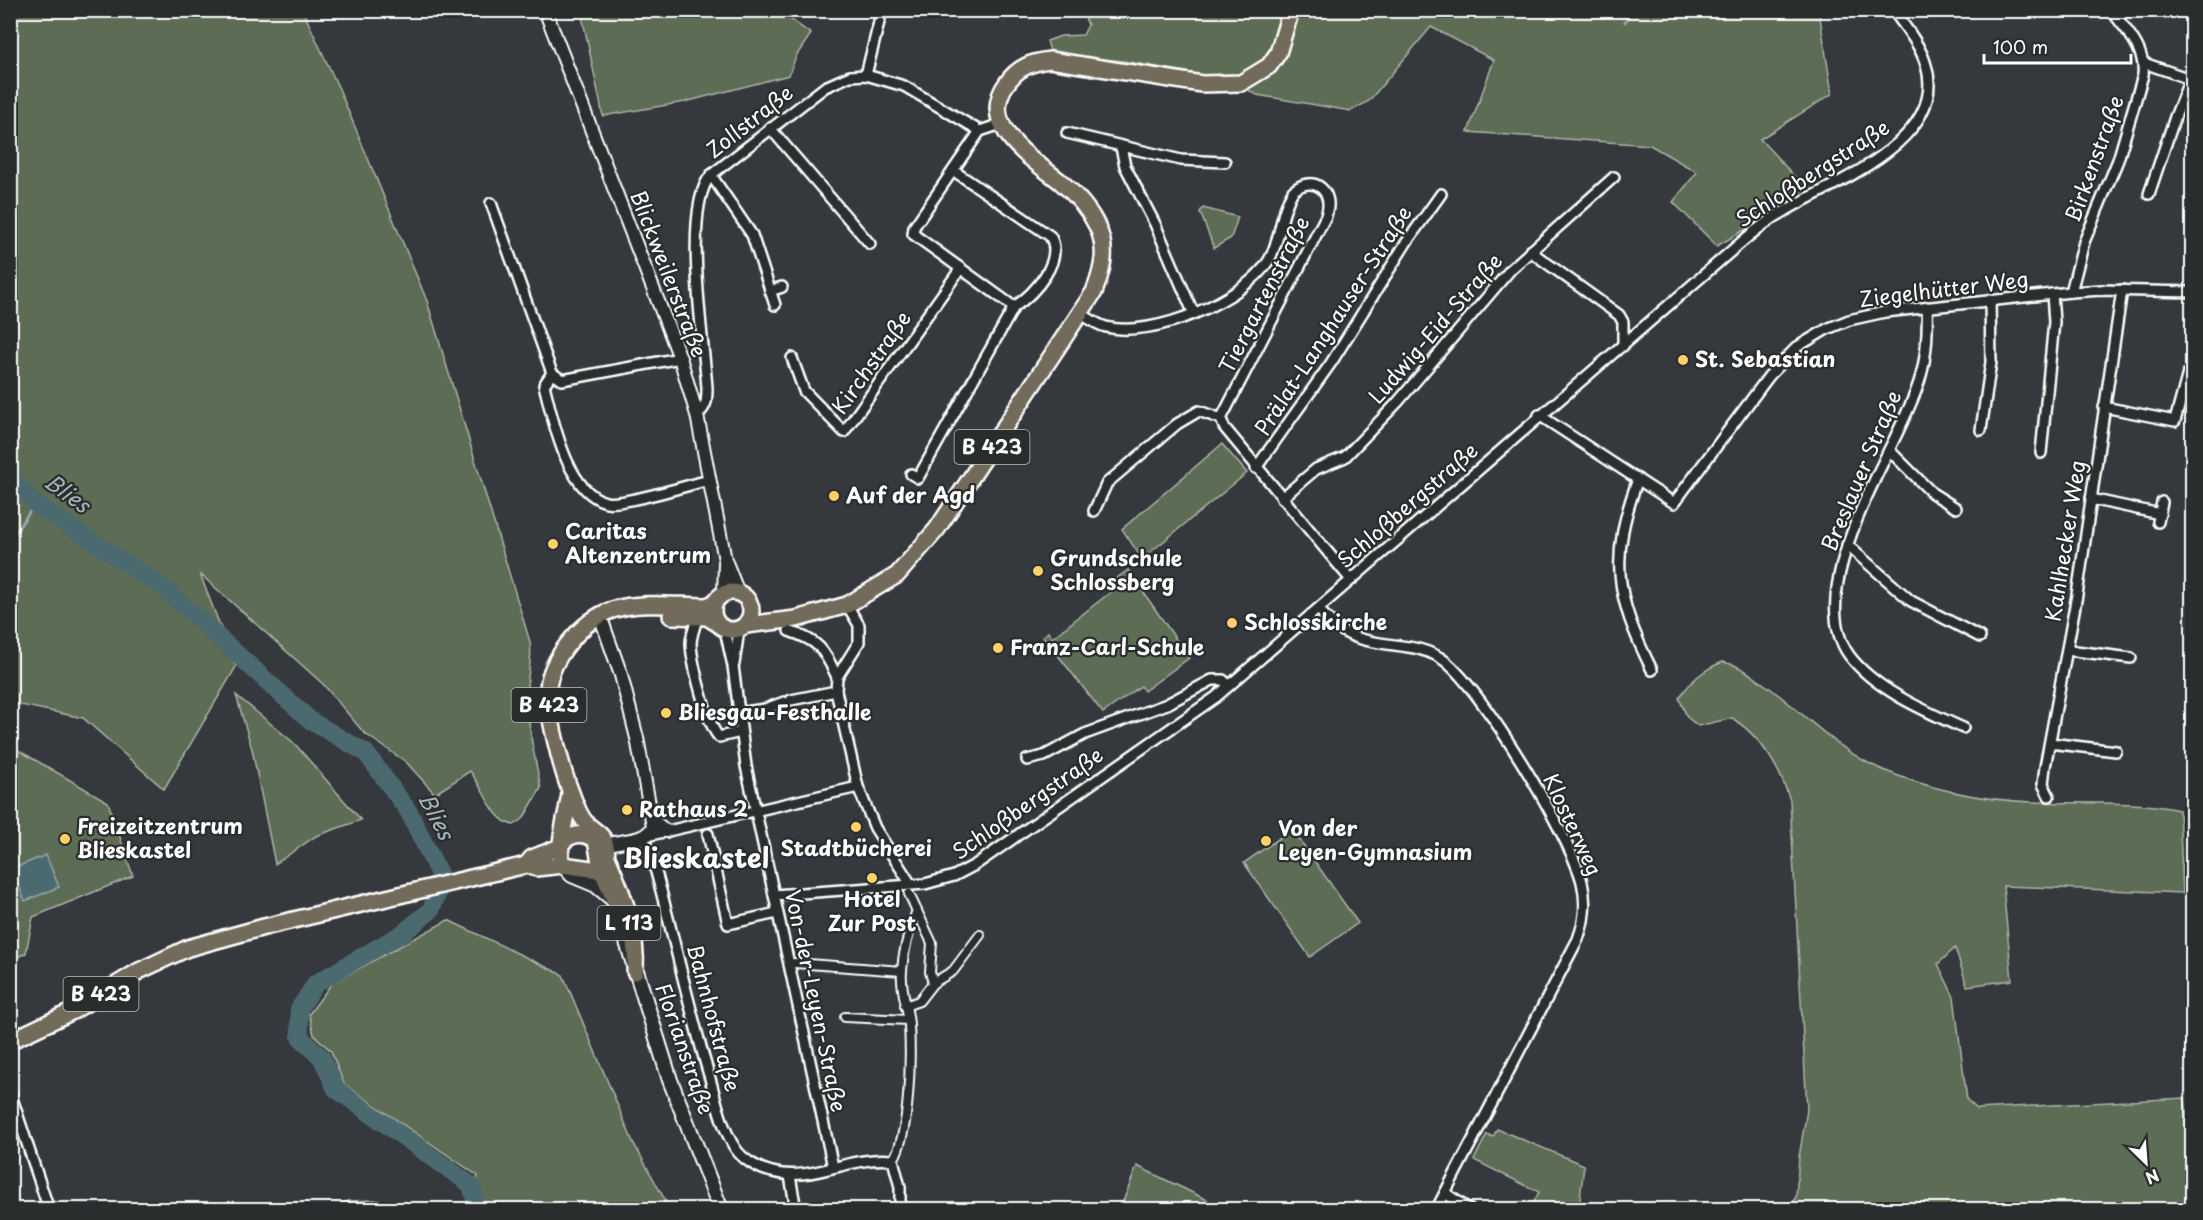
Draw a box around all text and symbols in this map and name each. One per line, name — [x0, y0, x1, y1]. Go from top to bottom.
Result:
scale bar — [1984, 27, 2131, 65]
text: 100 m — [1993, 33, 2048, 60]
street label: Zollstraße — [698, 76, 799, 165]
street label: Birkenstraße — [2055, 90, 2131, 226]
street label: Schloßbergstraße — [1729, 110, 1895, 234]
street label: Blickweilerstraße — [623, 185, 716, 361]
street label: Prälat-Langhauser-Straße — [1246, 199, 1419, 441]
street label: Tiergartenstraße — [1210, 210, 1317, 378]
street label: Ludwig-Eid-Straße — [1360, 245, 1509, 410]
street label: Ziegelhütter Weg — [1857, 262, 2030, 314]
street label: Kirchstraße — [823, 304, 918, 420]
place label: St. Sebastian — [1695, 342, 1836, 374]
marker: St. Sebastian — [1676, 353, 1690, 367]
street label: Breslauer Straße — [1812, 385, 1908, 556]
road number: B 423 — [954, 430, 1030, 464]
street label: Schloßbergstraße — [1329, 434, 1484, 575]
street label: Kahlhecker Weg — [2035, 458, 2093, 624]
water label: Blies — [38, 464, 99, 521]
place label: Auf der Agd — [846, 478, 975, 510]
marker: Auf der Agd — [827, 489, 841, 503]
place label: Caritas Altenzentrum — [565, 514, 711, 570]
marker: Caritas Altenzentrum — [546, 537, 560, 551]
place label: Grundschule Schlossberg — [1050, 541, 1182, 597]
marker: Grundschule Schlossberg — [1031, 564, 1045, 578]
place label: Schlosskirche — [1244, 605, 1387, 637]
marker: Schlosskirche — [1225, 616, 1239, 630]
place label: Franz-Carl-Schule — [1010, 630, 1204, 662]
marker: Franz-Carl-Schule — [991, 641, 1005, 655]
road number: B 423 — [512, 688, 586, 722]
place label: Bliesgau-Festhalle — [678, 695, 871, 727]
marker: Bliesgau-Festhalle — [659, 706, 673, 720]
street label: Schloßbergstraße — [945, 738, 1109, 866]
street label: Klosterweg — [1536, 768, 1612, 881]
water label: Blies — [411, 786, 464, 847]
place label: Rathaus 2 — [639, 792, 748, 824]
marker: Rathaus 2 — [620, 803, 634, 817]
place label: Freizeitzentrum Blieskastel — [77, 809, 243, 865]
place label: Von der Leyen-Gymnasium — [1278, 811, 1472, 867]
marker: Stadtbücherei — [849, 820, 863, 834]
place label: Stadtbücherei — [780, 831, 932, 863]
marker: Freizeitzentrum Blieskastel — [58, 832, 72, 846]
marker: Von der Leyen-Gymnasium — [1259, 834, 1273, 848]
district label: Blieskastel — [623, 836, 769, 877]
marker: Hotel Zur Post — [865, 871, 879, 885]
place label: Hotel Zur Post — [828, 882, 916, 938]
street label: Von-der-Leyen-Straße — [778, 887, 856, 1115]
road number: L 113 — [598, 906, 660, 940]
street label: Bahnhofstraße — [680, 940, 750, 1095]
road number: B 423 — [63, 977, 138, 1011]
street label: Florianstraße — [648, 978, 723, 1118]
north arrow — [2116, 1133, 2176, 1193]
text: N — [2142, 1164, 2164, 1191]

